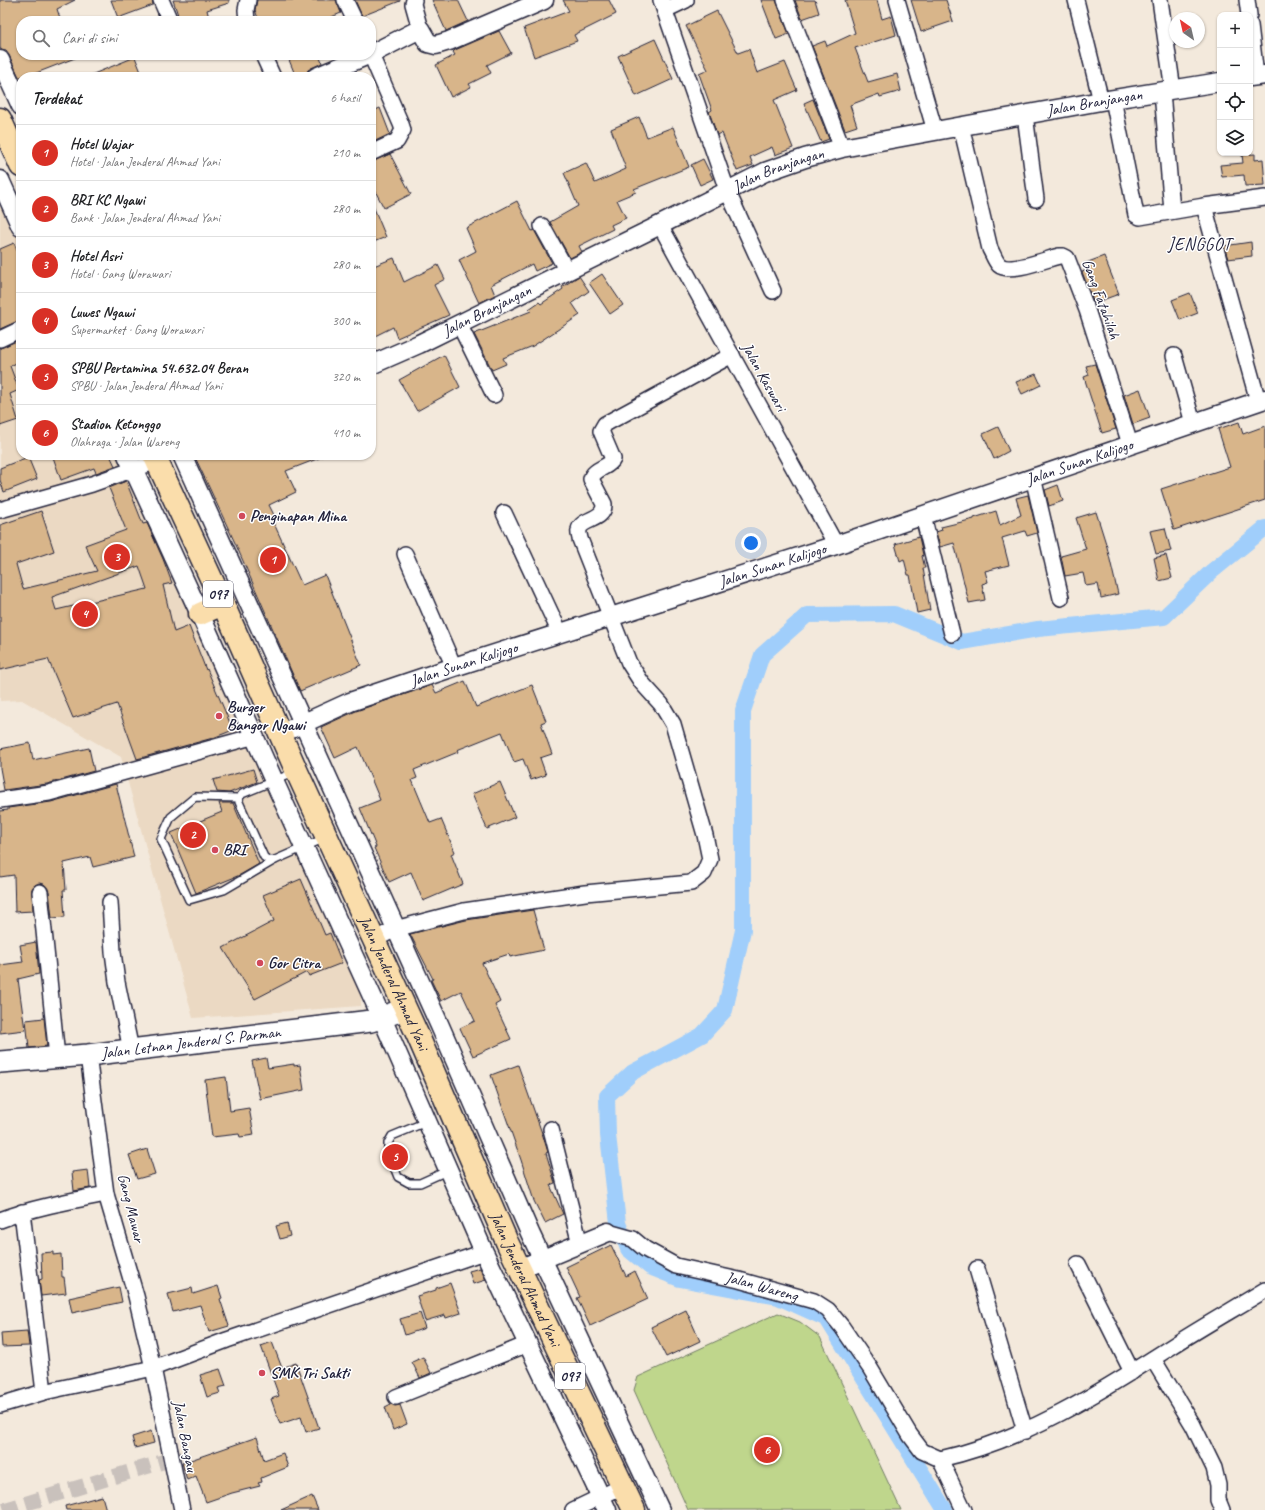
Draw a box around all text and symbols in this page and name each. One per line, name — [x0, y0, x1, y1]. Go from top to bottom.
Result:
north arrow — [1169, 12, 1205, 48]
map controls — [1217, 12, 1253, 156]
button: + — [1217, 12, 1253, 48]
search box — [16, 16, 376, 60]
icon: search — [30, 27, 52, 49]
text: Cari di sini — [62, 29, 117, 48]
button: − — [1217, 48, 1253, 84]
street label: Jalan Branjangan — [1044, 84, 1144, 121]
button: locate — [1217, 84, 1253, 120]
text: Terdekat — [32, 88, 82, 109]
text: 6 hasil — [330, 90, 360, 106]
button: layers — [1217, 120, 1253, 156]
text: Hotel Wajar — [70, 135, 133, 154]
street label: Jalan Branjangan — [728, 143, 827, 197]
text: 1 — [42, 145, 48, 161]
text: 210 m — [332, 145, 360, 161]
text: Hotel · Jalan Jenderal Ahmad Yani — [70, 154, 220, 170]
text: BRI KC Ngawi — [70, 191, 145, 210]
text: 2 — [42, 201, 48, 217]
text: 280 m — [332, 201, 360, 217]
text: Bank · Jalan Jenderal Ahmad Yani — [70, 210, 220, 226]
district label: JENGGOT — [1167, 234, 1234, 255]
text: Hotel Asri — [70, 247, 122, 266]
street label: Gang Fatahilah — [1077, 256, 1125, 342]
text: 3 — [42, 257, 48, 273]
text: 280 m — [332, 257, 360, 273]
text: Hotel · Gang Worawari — [70, 266, 170, 282]
street label: Jalan Branjangan — [438, 280, 535, 341]
text: Luwes Ngawi — [70, 303, 134, 322]
text: 4 — [42, 313, 48, 329]
text: 300 m — [332, 313, 360, 329]
text: Supermarket · Gang Worawari — [70, 322, 203, 338]
street label: Jalan Kaswari — [736, 338, 792, 417]
text: SPBU Pertamina 54.632.04 Beran — [70, 359, 248, 378]
text: 5 — [42, 369, 48, 385]
text: 320 m — [332, 369, 360, 385]
text: SPBU · Jalan Jenderal Ahmad Yani — [70, 378, 222, 394]
text: Stadion Ketonggo — [70, 415, 160, 434]
text: 6 — [42, 425, 48, 441]
text: 410 m — [332, 425, 360, 441]
text: Olahraga · Jalan Wareng — [70, 434, 179, 450]
street label: Jalan Sunan Kalijogo — [1023, 434, 1138, 490]
place label: Penginapan Mina — [250, 506, 347, 526]
marker: Penginapan Mina — [237, 511, 247, 521]
your location — [741, 533, 761, 553]
street label: Jalan Sunan Kalijogo — [715, 538, 831, 592]
pin: 3 — [104, 542, 130, 572]
pin: 1 — [260, 545, 286, 575]
road number: 097 — [203, 581, 233, 607]
pin: 4 — [72, 599, 98, 629]
street label: Jalan Sunan Kalijogo — [407, 637, 522, 691]
place label: Burger Bangor Ngawi — [227, 697, 307, 735]
marker: Burger Bangor Ngawi — [214, 711, 224, 721]
pin: 2 — [180, 820, 206, 850]
place label: BRI — [223, 840, 249, 860]
marker: BRI — [210, 845, 220, 855]
street label: Jalan Jenderal Ahmad Yani — [354, 912, 434, 1055]
place label: Gor Citra — [268, 953, 321, 973]
marker: Gor Citra — [255, 958, 265, 968]
street label: Jalan Letnan Jenderal S. Parman — [99, 1022, 283, 1063]
pin: 5 — [382, 1142, 408, 1172]
street label: Gang Mawar — [113, 1172, 150, 1247]
street label: Jalan Jenderal Ahmad Yani — [485, 1208, 566, 1351]
street label: Jalan Wareng — [723, 1267, 801, 1306]
place label: SMK Tri Sakti — [270, 1363, 352, 1383]
road number: 097 — [555, 1363, 585, 1389]
marker: SMK Tri Sakti — [257, 1368, 267, 1378]
street label: Jalan Bangau — [168, 1398, 202, 1475]
pin: 6 — [754, 1435, 780, 1465]

